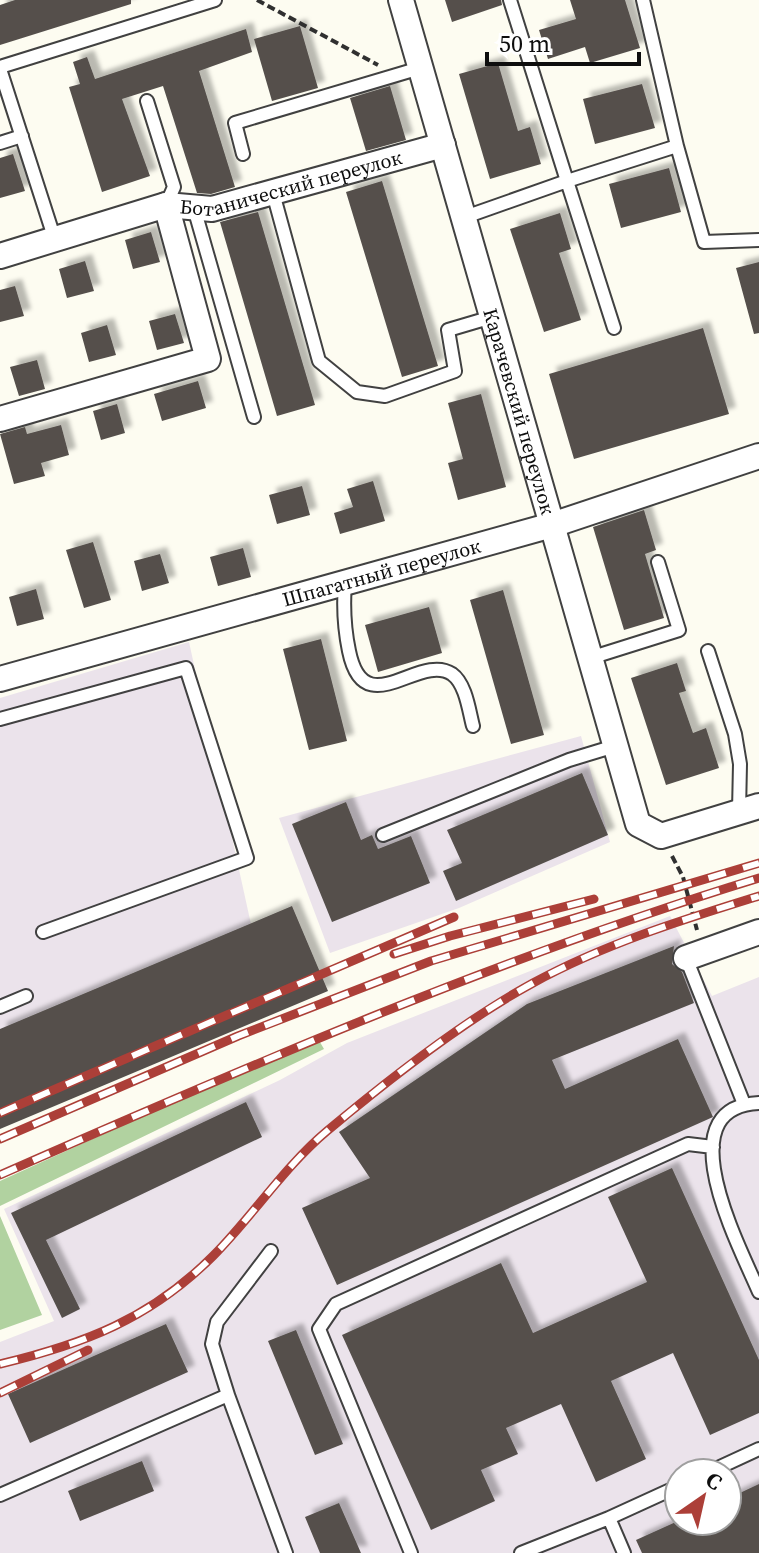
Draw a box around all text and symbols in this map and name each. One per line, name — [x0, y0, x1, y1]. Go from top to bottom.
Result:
scale bar — [487, 16, 639, 66]
text: 50 m — [499, 27, 550, 60]
street label: Ботанический переулок — [179, 143, 405, 223]
street label: Карачевский переулок — [476, 305, 562, 518]
street label: Шпагатный переулок — [279, 532, 484, 614]
north arrow — [663, 1457, 743, 1537]
text: С — [700, 1464, 729, 1497]

